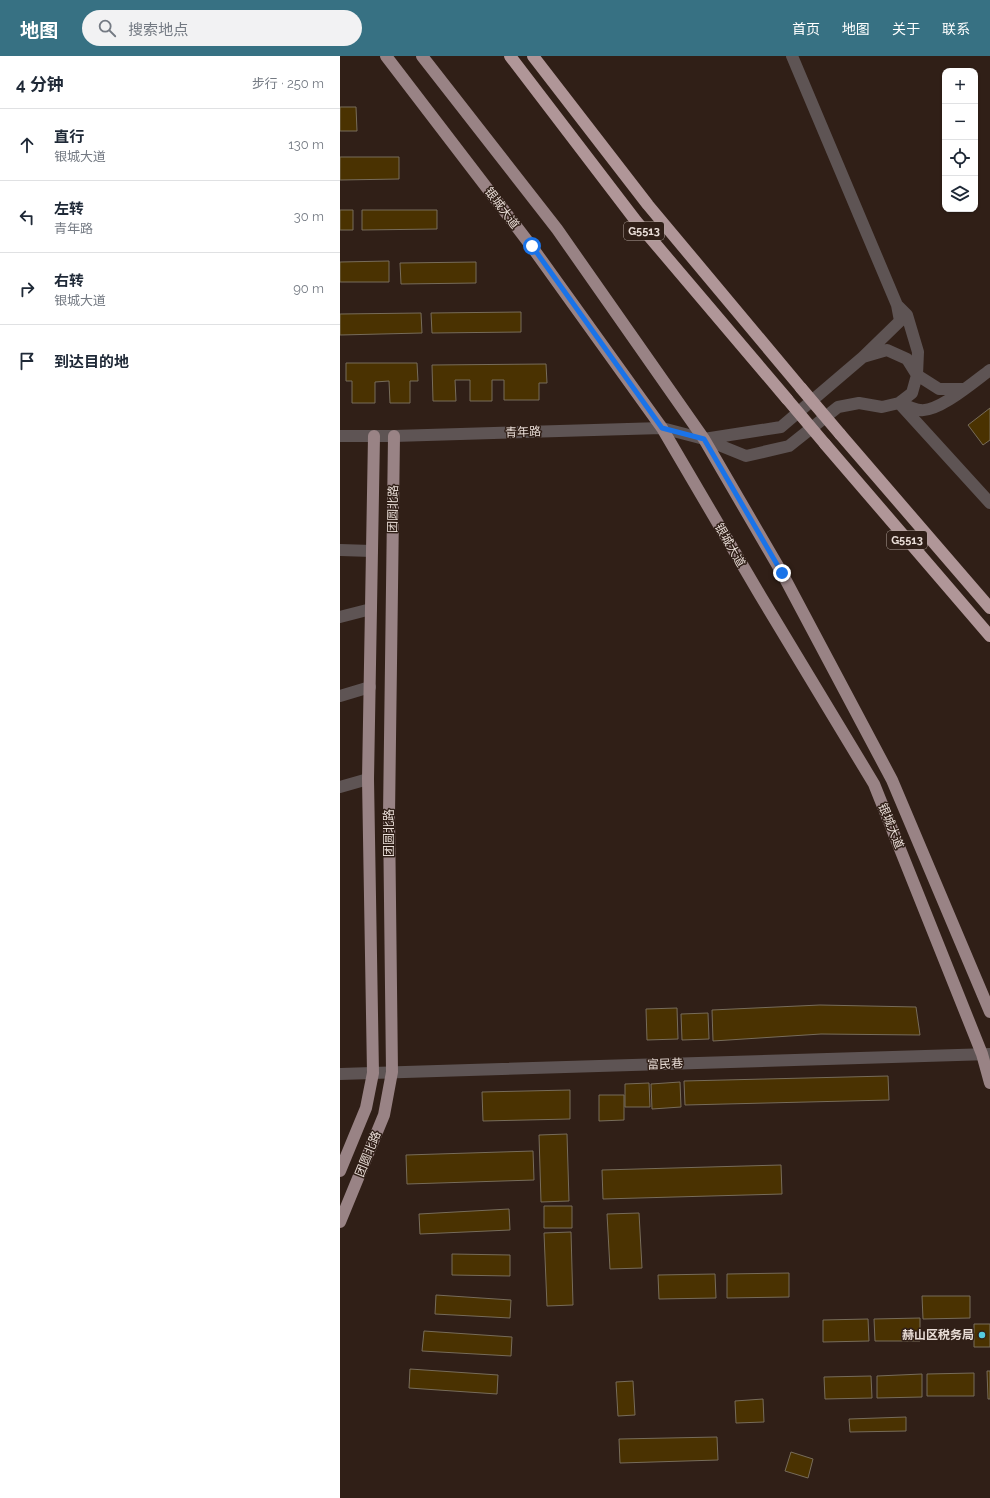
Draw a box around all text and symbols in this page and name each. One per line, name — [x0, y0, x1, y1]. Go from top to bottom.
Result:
search box — [82, 10, 362, 46]
icon: search — [96, 17, 118, 39]
text: 地图 — [20, 19, 58, 41]
text: 搜索地点 — [128, 21, 188, 39]
text: 首页 — [792, 21, 820, 37]
text: 地图 — [842, 21, 870, 37]
text: 关于 — [892, 21, 920, 37]
text: 联系 — [942, 21, 970, 37]
map controls — [942, 68, 978, 212]
button: + — [942, 68, 978, 104]
text: 4 分钟 — [16, 74, 64, 94]
text: 步行 · 250 m — [252, 76, 324, 91]
button: − — [942, 104, 978, 140]
text: 直行 — [54, 128, 84, 146]
icon: ahead — [16, 134, 38, 156]
text: 130 m — [288, 137, 324, 152]
button: locate — [942, 140, 978, 176]
text: 银城大道 — [54, 149, 106, 164]
button: layers — [942, 176, 978, 212]
street label: 银城大道 — [482, 185, 522, 231]
text: 左转 — [54, 200, 84, 218]
icon: left — [16, 206, 38, 228]
text: 30 m — [294, 209, 324, 224]
text: 青年路 — [54, 221, 93, 236]
road number: G5513 — [624, 222, 664, 240]
route start — [523, 237, 541, 255]
text: 右转 — [54, 272, 84, 290]
icon: right — [16, 278, 38, 300]
text: 90 m — [293, 281, 324, 296]
text: 银城大道 — [54, 293, 106, 308]
icon: arrive — [16, 350, 38, 372]
text: 到达目的地 — [54, 353, 129, 371]
street label: 青年路 — [505, 424, 541, 440]
street label: 团圆北路 — [386, 485, 400, 533]
street label: 银城大道 — [712, 521, 748, 569]
road number: G5513 — [887, 531, 927, 549]
route end — [773, 564, 791, 582]
street label: 银城大道 — [876, 801, 906, 851]
street label: 团圆北路 — [382, 809, 396, 857]
street label: 富民巷 — [647, 1056, 683, 1072]
street label: 团圆北路 — [353, 1129, 383, 1179]
place label: 赫山区税务局 — [902, 1328, 974, 1342]
marker: 赫山区税务局 — [977, 1330, 987, 1340]

